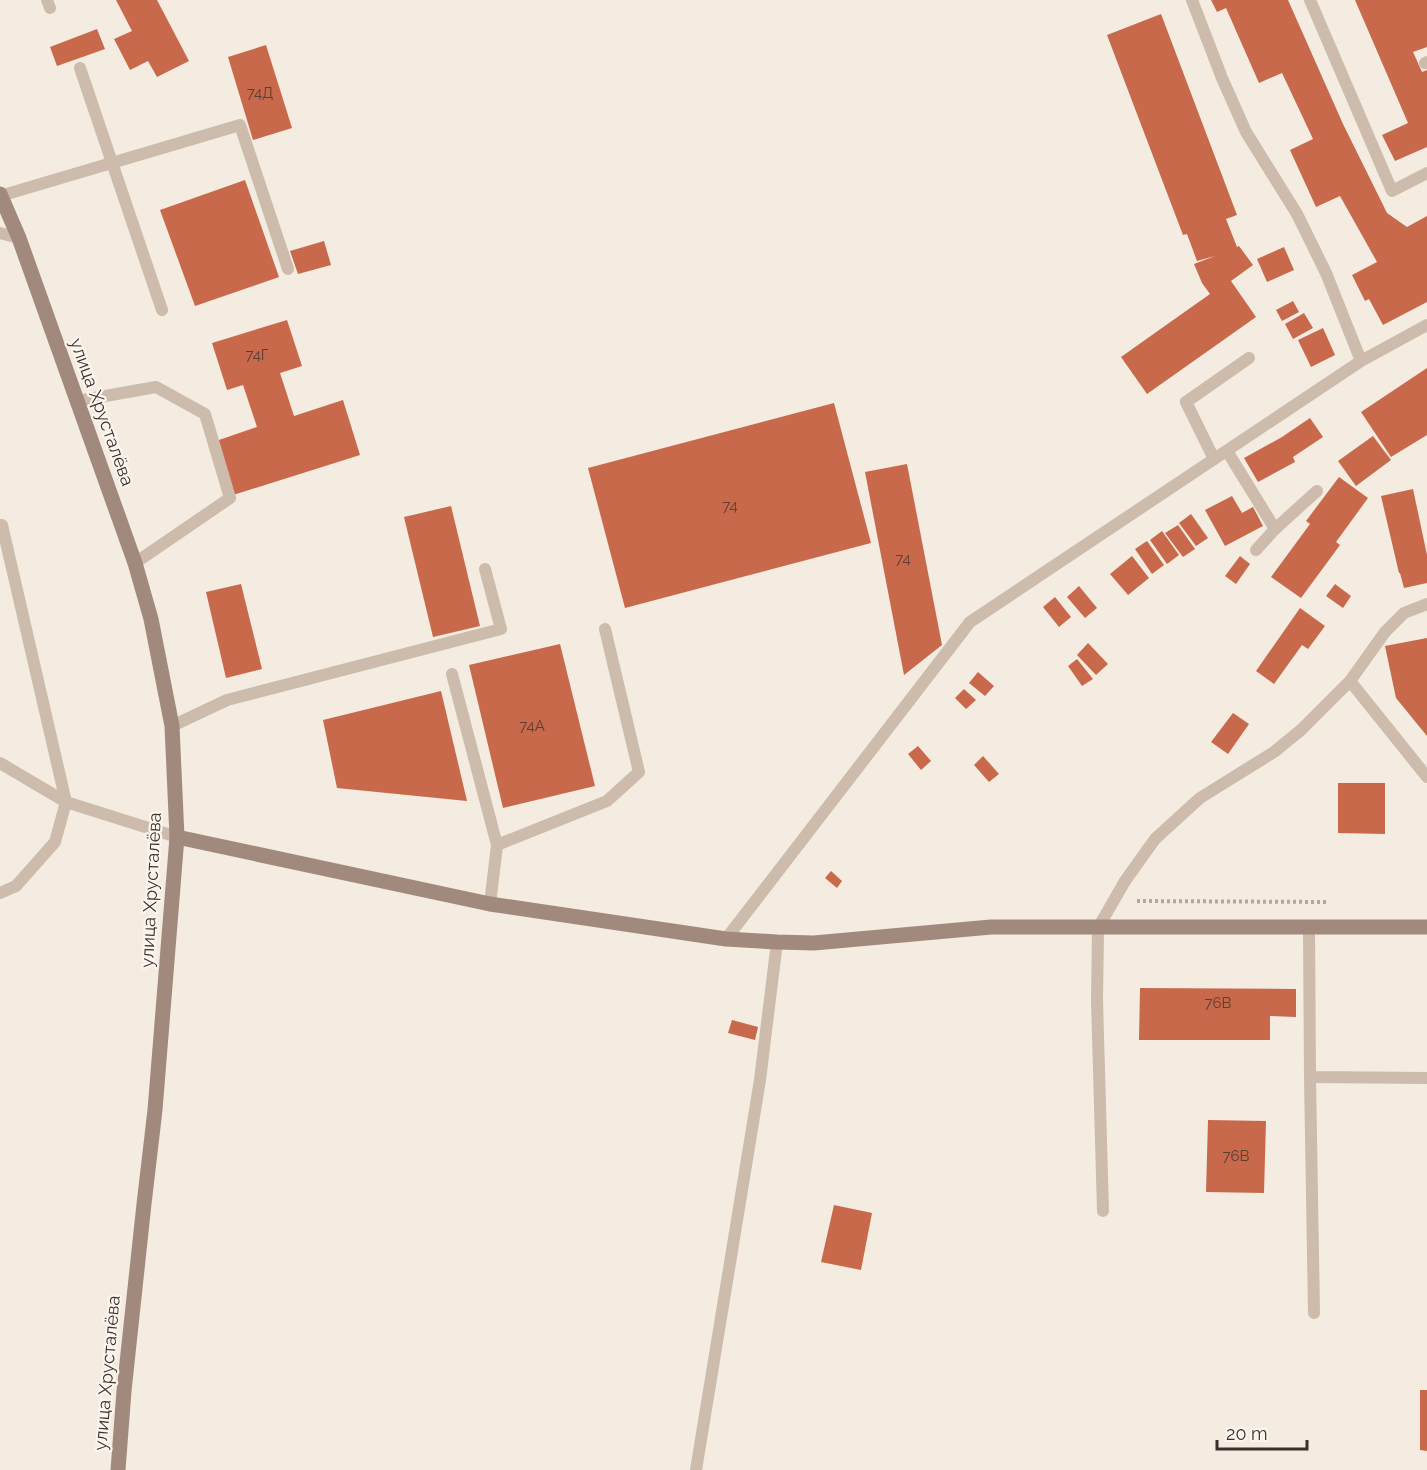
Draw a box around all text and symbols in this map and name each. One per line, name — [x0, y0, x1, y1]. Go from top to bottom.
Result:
house number: 74Д — [247, 84, 273, 102]
street label: улица Хрусталёва — [66, 335, 139, 489]
house number: 74Г — [245, 346, 269, 364]
house number: 74 — [722, 497, 738, 515]
house number: 74 — [895, 550, 911, 568]
house number: 74А — [519, 717, 545, 735]
street label: улица Хрусталёва — [136, 812, 165, 968]
house number: 76В — [1204, 994, 1232, 1012]
house number: 76В — [1222, 1147, 1250, 1165]
street label: улица Хрусталёва — [89, 1295, 124, 1451]
scale bar — [1217, 1413, 1307, 1451]
text: 20 m — [1226, 1423, 1268, 1444]

